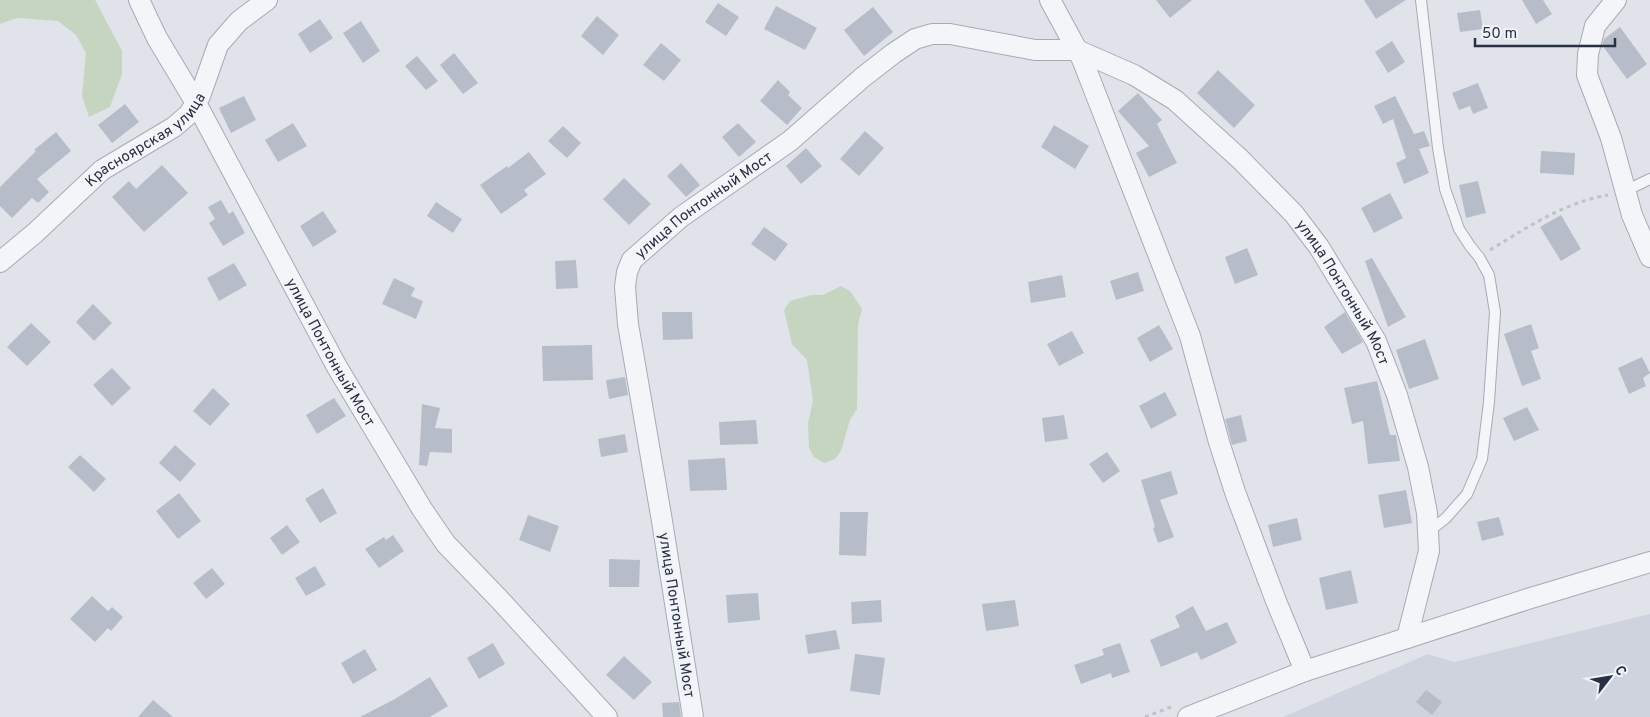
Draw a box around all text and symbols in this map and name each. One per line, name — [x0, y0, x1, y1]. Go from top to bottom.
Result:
scale bar — [1475, 15, 1615, 47]
text: 50 m — [1482, 25, 1517, 44]
street label: Красноярская улица — [82, 90, 211, 192]
street label: улица Понтонный Мост — [632, 148, 777, 264]
street label: улица Понтонный Мост — [1291, 216, 1392, 368]
street label: улица Понтонный Мост — [280, 275, 379, 431]
street label: улица Понтонный Мост — [653, 531, 698, 699]
north arrow — [1585, 652, 1635, 702]
text: С — [1610, 663, 1629, 679]

